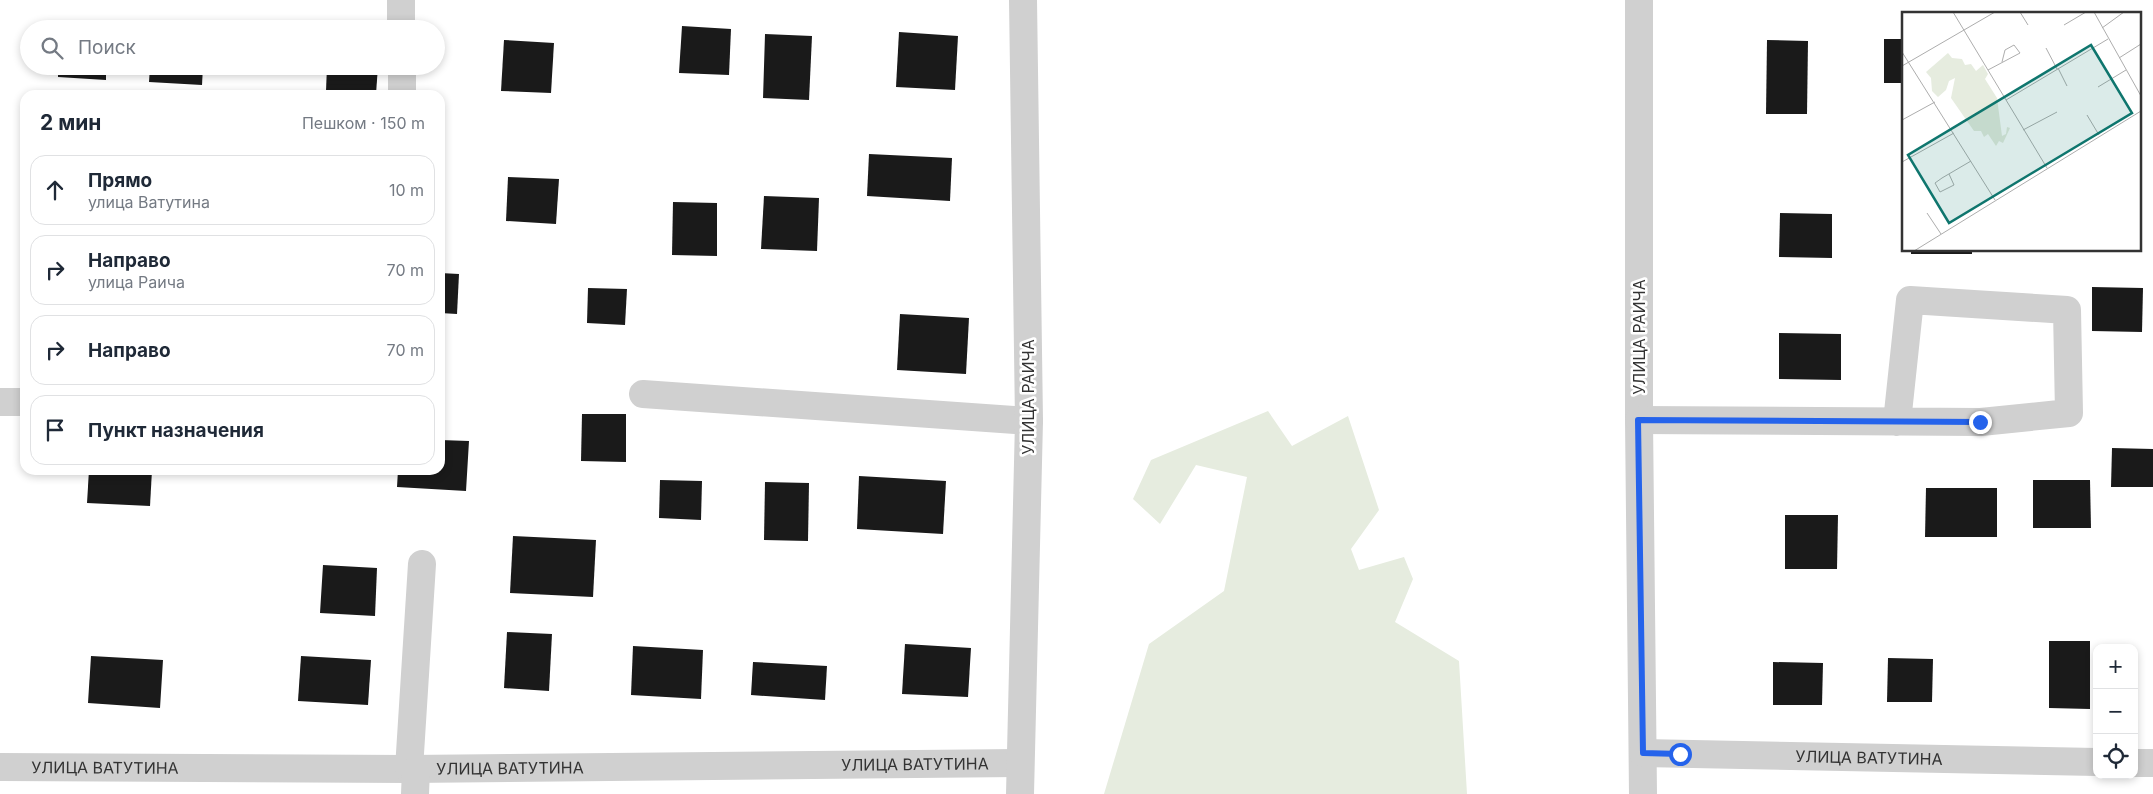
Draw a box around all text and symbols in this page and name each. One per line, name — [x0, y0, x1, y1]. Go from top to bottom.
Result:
inset map — [1902, 12, 2140, 251]
search box — [20, 20, 445, 75]
icon: search — [38, 34, 66, 62]
text: Поиск — [78, 36, 136, 59]
text: 2 мин — [40, 110, 101, 135]
text: Пешком · 150 m — [302, 113, 425, 133]
text: Прямо — [88, 169, 152, 192]
icon: ahead — [41, 176, 69, 204]
text: 10 m — [389, 180, 424, 200]
text: улица Ватутина — [88, 192, 210, 212]
text: Направо — [88, 249, 171, 272]
icon: right — [41, 256, 69, 284]
text: 70 m — [387, 260, 424, 280]
text: улица Раича — [88, 272, 185, 292]
street label: УЛИЦА РАИЧА — [1629, 279, 1649, 395]
icon: right — [41, 336, 69, 364]
text: Направо — [88, 339, 171, 362]
street label: УЛИЦА РАИЧА — [1018, 339, 1038, 455]
text: 70 m — [387, 340, 424, 360]
route end — [1969, 411, 1992, 434]
icon: arrive — [41, 416, 69, 444]
text: Пункт назначения — [88, 419, 264, 442]
map controls — [2093, 644, 2138, 779]
button: + — [2093, 644, 2138, 689]
button: − — [2093, 689, 2138, 734]
button: locate — [2093, 734, 2138, 779]
route start — [1669, 743, 1692, 766]
street label: УЛИЦА ВАТУТИНА — [1795, 746, 1943, 769]
street label: УЛИЦА ВАТУТИНА — [841, 753, 989, 775]
street label: УЛИЦА ВАТУТИНА — [31, 757, 179, 778]
street label: УЛИЦА ВАТУТИНА — [436, 757, 584, 779]

